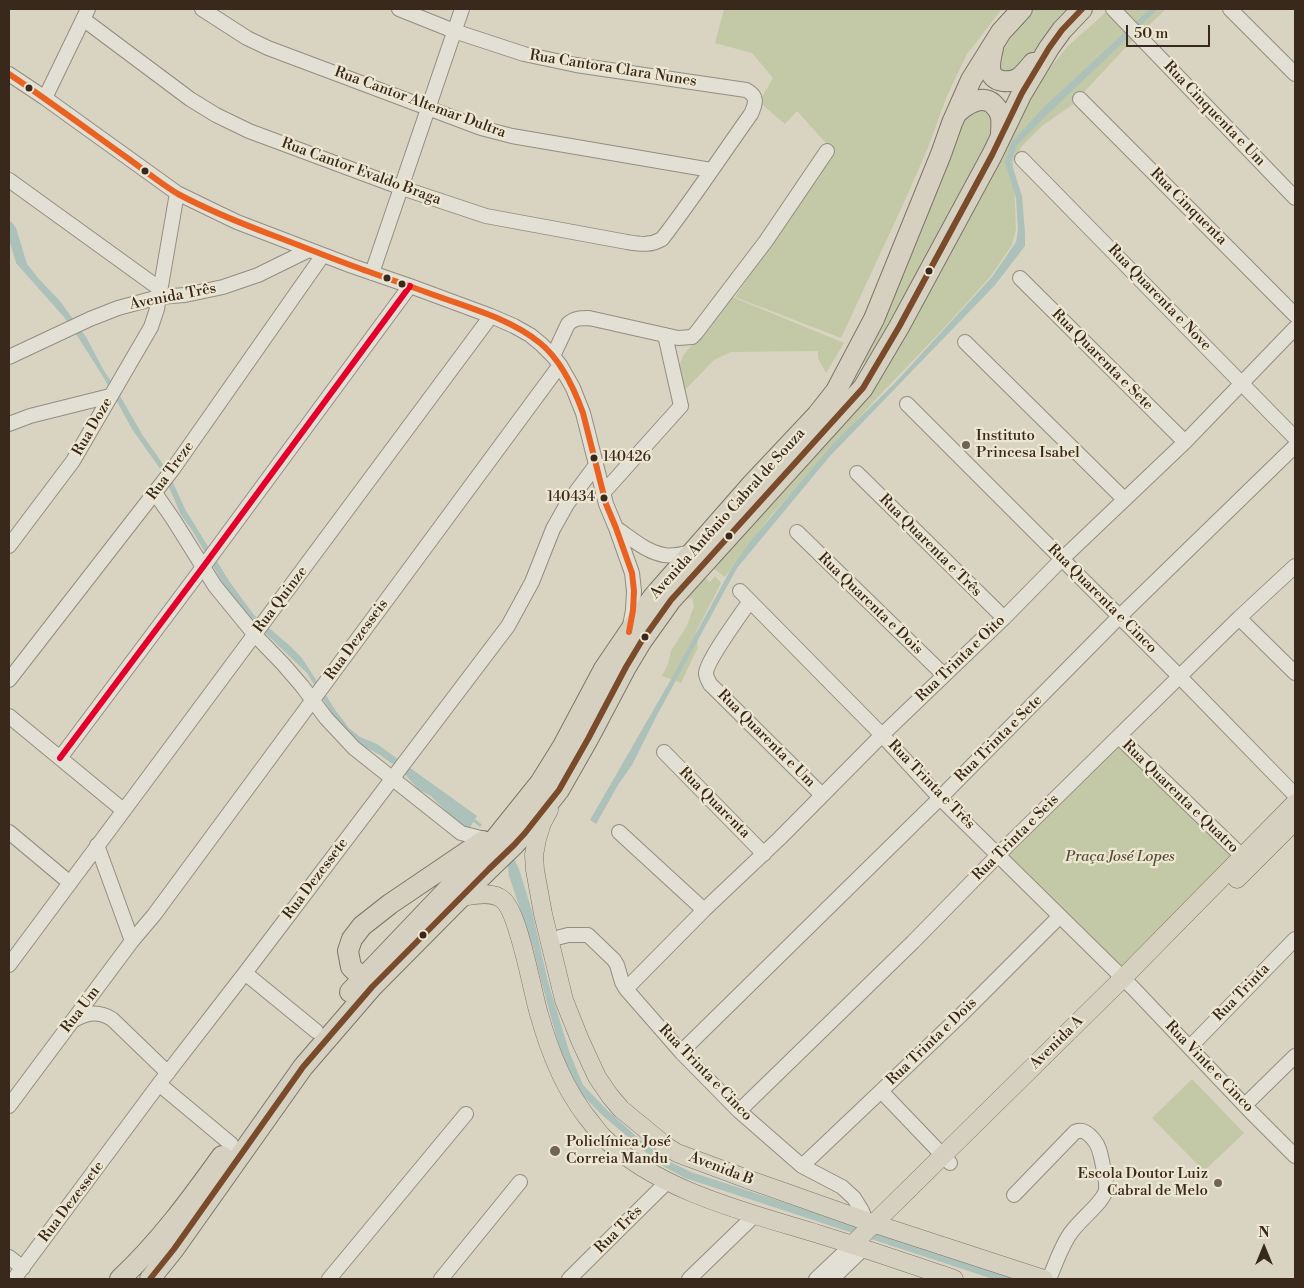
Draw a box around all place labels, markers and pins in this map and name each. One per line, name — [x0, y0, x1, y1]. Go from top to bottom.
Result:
unlabelled marker — [24, 83, 34, 93]
unlabelled marker — [140, 166, 150, 176]
unlabelled marker — [924, 266, 934, 276]
unlabelled marker — [382, 273, 392, 283]
unlabelled marker — [397, 279, 407, 289]
place label: Instituto Princesa Isabel — [976, 427, 1080, 462]
marker: Instituto Princesa Isabel — [960, 439, 972, 451]
place label: 140426 — [603, 450, 651, 466]
marker: 140426 — [589, 453, 599, 463]
place label: 140434 — [547, 490, 595, 506]
marker: 140434 — [599, 493, 609, 503]
unlabelled marker — [724, 531, 734, 541]
unlabelled marker — [640, 632, 650, 642]
unlabelled marker — [418, 930, 428, 940]
place label: Policlínica José Correia Mandu — [566, 1133, 671, 1168]
marker: Policlínica José Correia Mandu — [548, 1144, 562, 1158]
place label: Escola Doutor Luiz Cabral de Melo — [1078, 1165, 1208, 1200]
marker: Escola Doutor Luiz Cabral de Melo — [1212, 1177, 1224, 1189]

